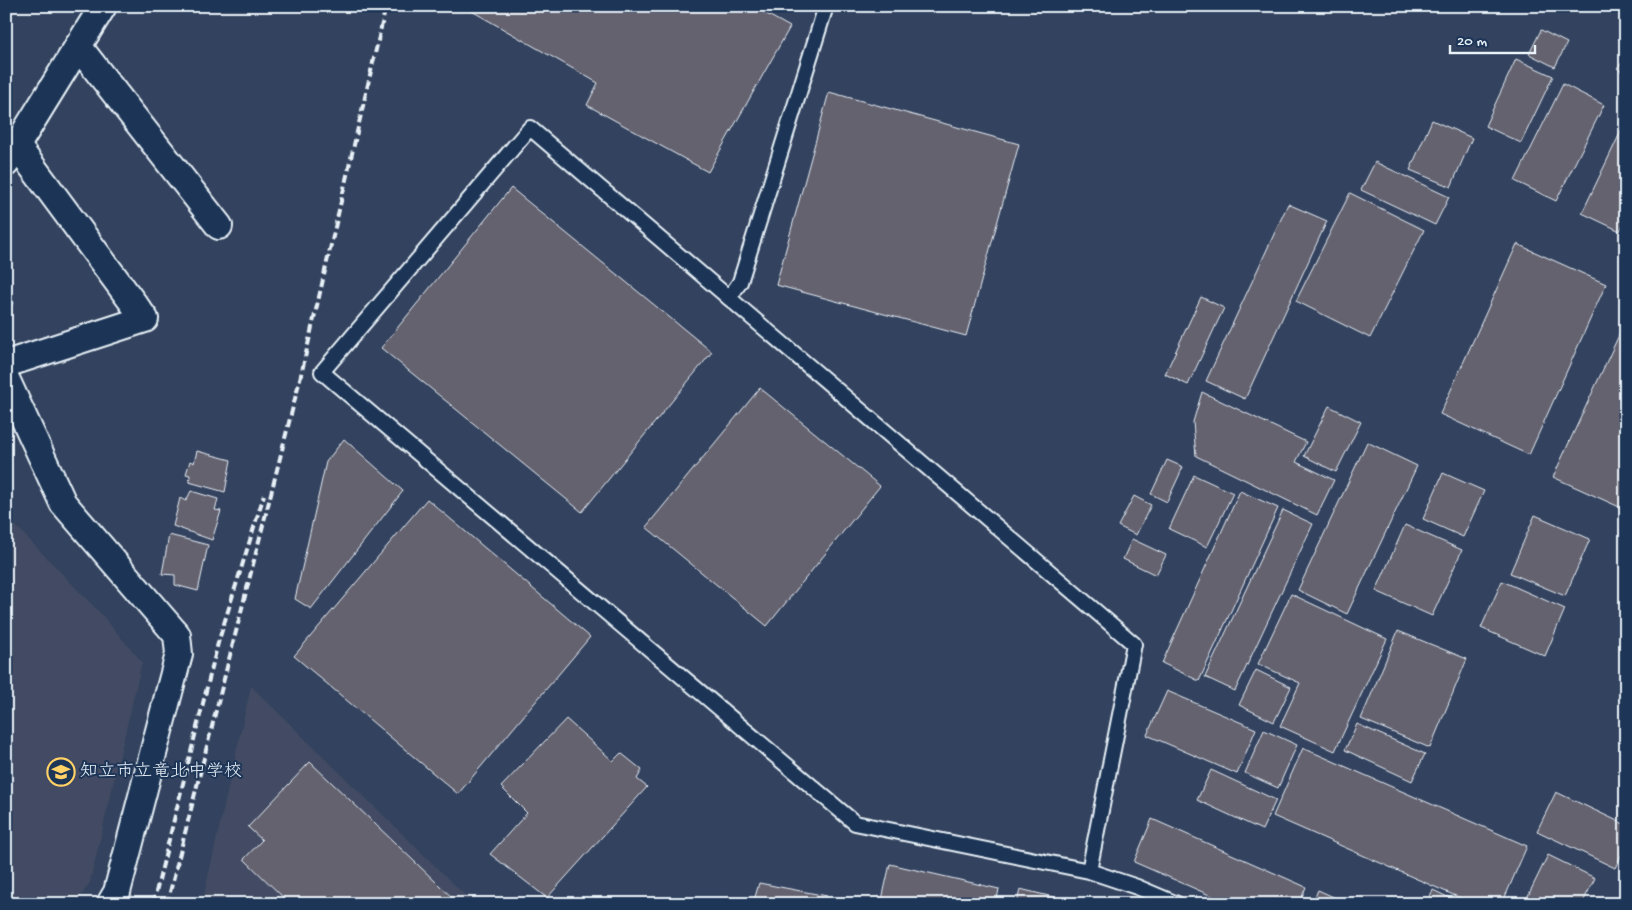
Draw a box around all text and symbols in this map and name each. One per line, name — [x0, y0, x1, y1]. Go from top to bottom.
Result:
scale bar — [1450, 22, 1534, 54]
text: 20 m — [1457, 33, 1487, 51]
school or university icon: 知立市立竜北中学校 — [46, 757, 76, 787]
place label: 知立市立竜北中学校 — [80, 761, 242, 783]

